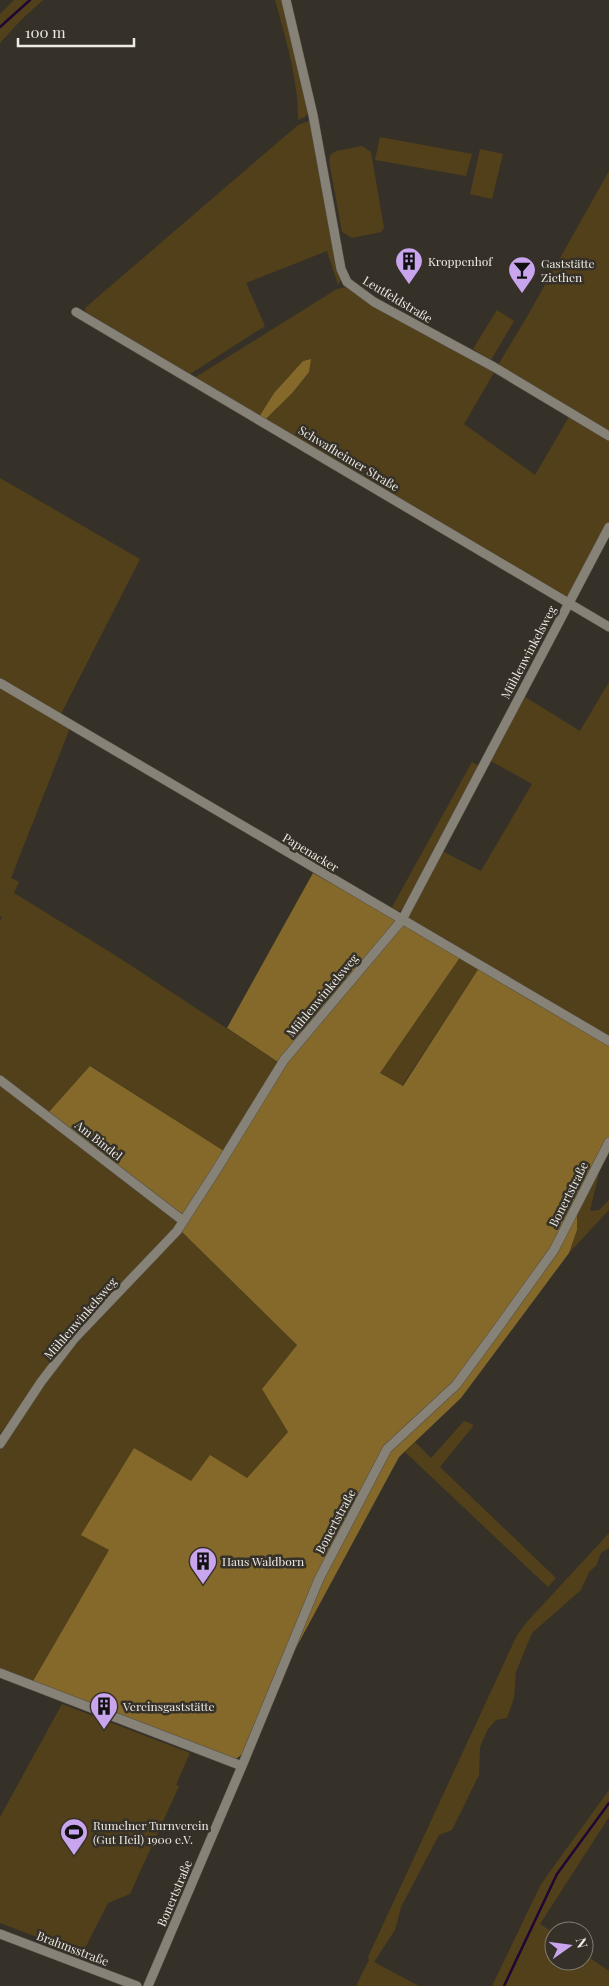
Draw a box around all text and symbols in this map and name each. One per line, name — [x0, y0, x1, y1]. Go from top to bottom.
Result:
scale bar — [18, 15, 134, 47]
text: 100 m — [25, 22, 66, 42]
building icon: Kroppenhof — [394, 246, 424, 285]
place label: Kroppenhof — [428, 253, 493, 269]
bar icon: Gaststätte Ziethen — [507, 255, 537, 294]
place label: Gaststätte Ziethen — [541, 255, 595, 285]
street label: Leutfeldstraße — [360, 272, 436, 326]
street label: Schwafheimer Straße — [296, 422, 402, 494]
street label: Mühlenwinkelsweg — [497, 602, 560, 701]
street label: Papenacker — [280, 829, 343, 875]
street label: Mühlenwinkelsweg — [283, 950, 362, 1040]
street label: Am Bindel — [71, 1116, 126, 1164]
street label: Bonertstraße — [545, 1159, 591, 1229]
street label: Mühlenwinkelsweg — [40, 1273, 120, 1362]
street label: Bonertstraße — [311, 1486, 359, 1556]
building icon: Haus Waldborn — [188, 1546, 218, 1585]
place label: Haus Waldborn — [222, 1553, 304, 1569]
building icon: Vereinsgaststätte — [89, 1691, 119, 1730]
place label: Vereinsgaststätte — [122, 1698, 215, 1714]
sports icon: Rumelner Turnverein (Gut Heil) 1900 e.V. — [59, 1817, 89, 1856]
place label: Rumelner Turnverein (Gut Heil) 1900 e.V. — [93, 1817, 209, 1847]
street label: Bonertstraße — [153, 1857, 195, 1929]
north arrow — [544, 1921, 594, 1971]
street label: Brahmsstraße — [35, 1927, 111, 1969]
text: N — [572, 1936, 593, 1950]

